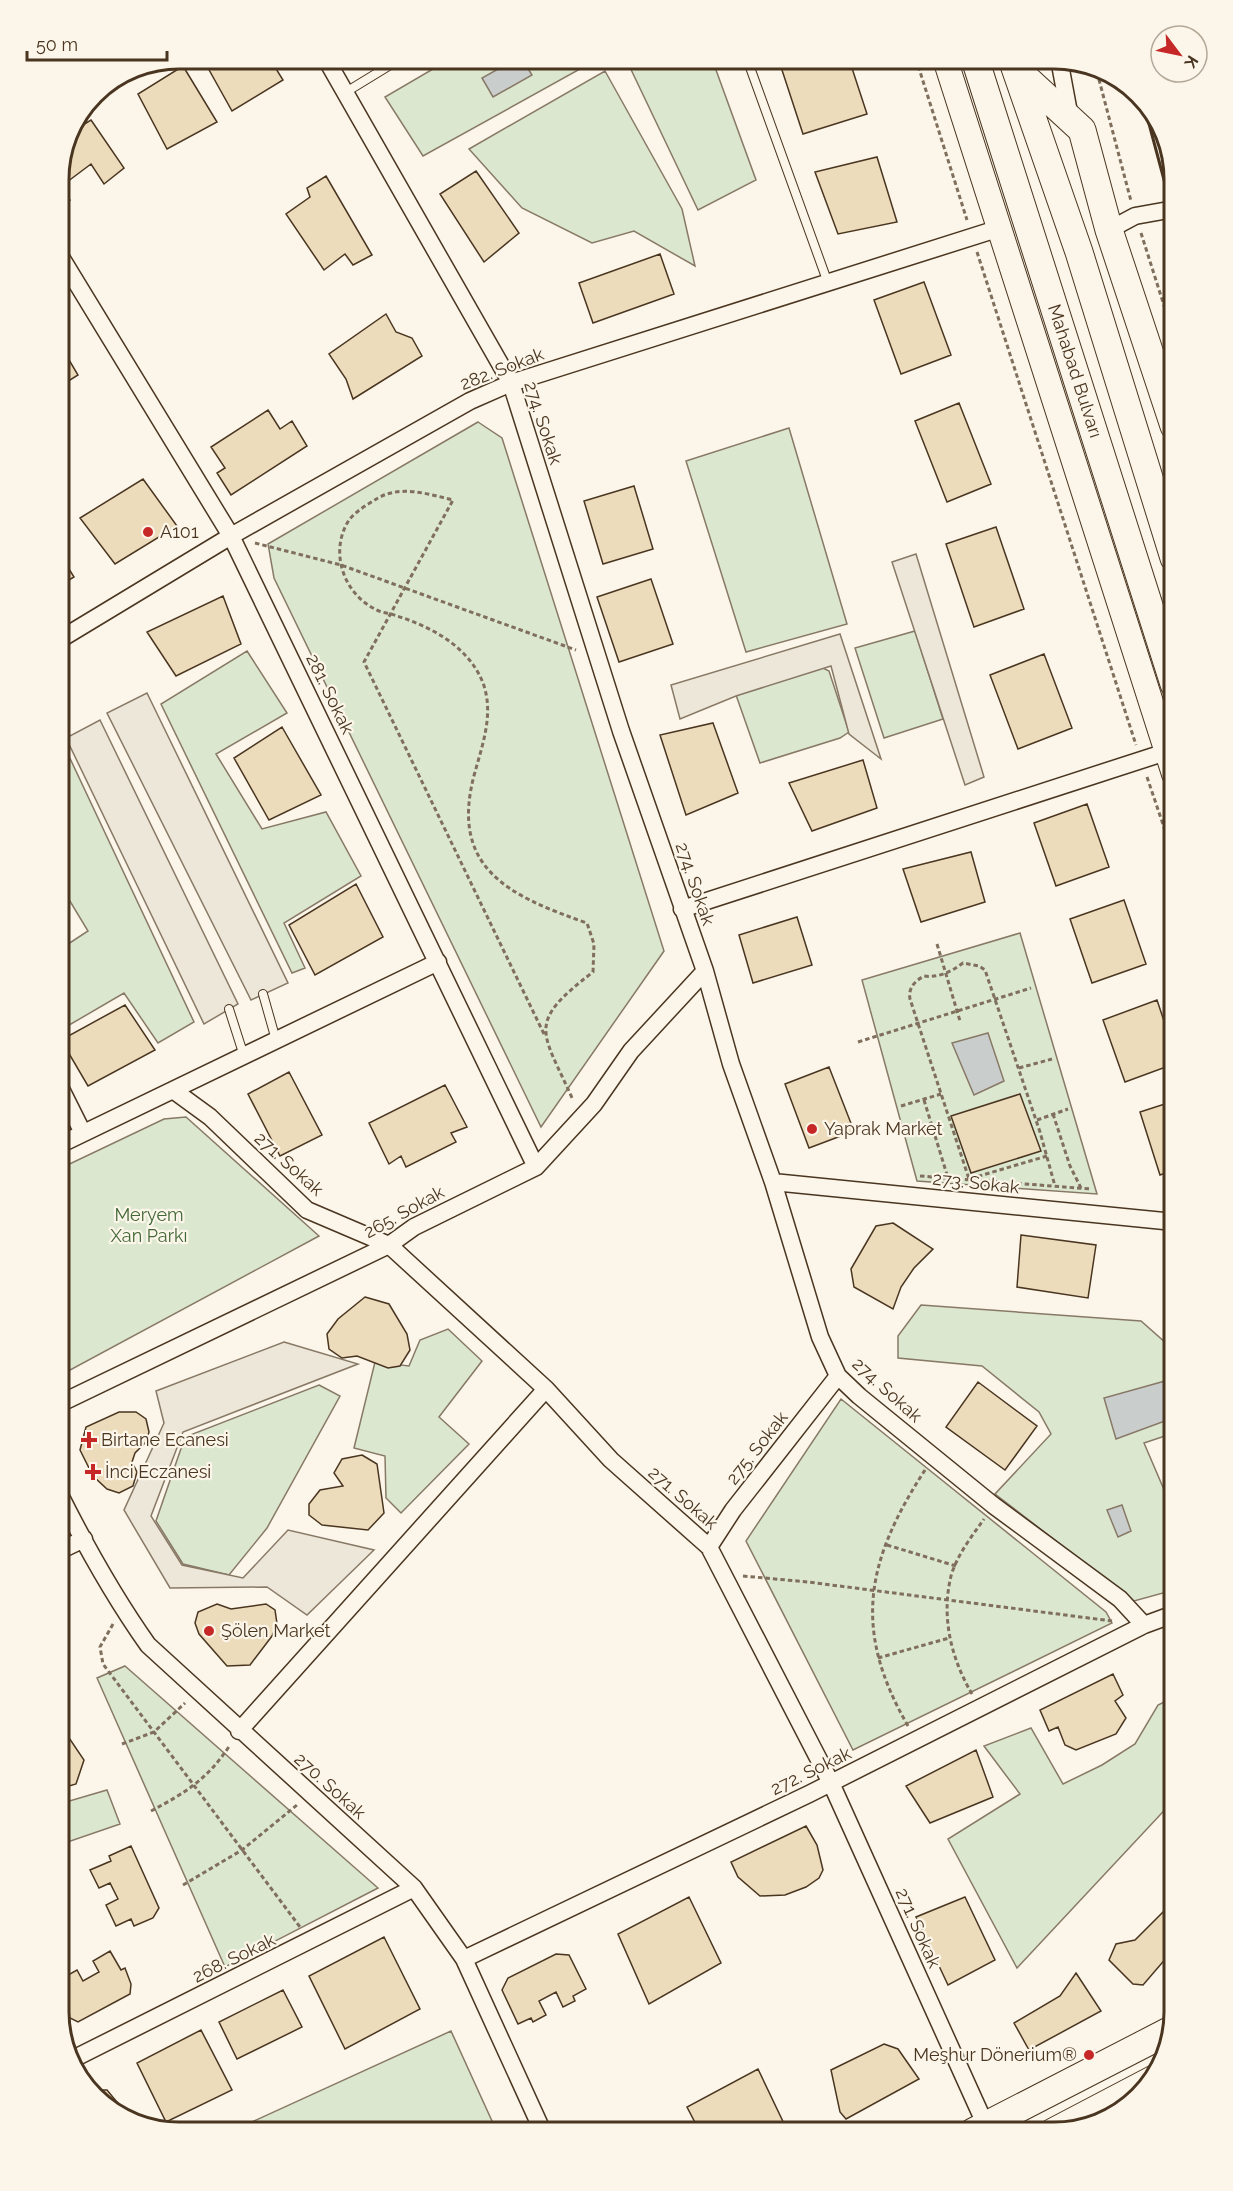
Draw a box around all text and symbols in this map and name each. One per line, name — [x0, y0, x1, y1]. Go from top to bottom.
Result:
scale bar — [27, 24, 166, 62]
north arrow — [1149, 24, 1209, 84]
text: 50 m — [36, 34, 78, 55]
text: K — [1180, 52, 1202, 72]
street label: Mahabad Bulvarı — [1044, 301, 1107, 440]
street label: 282. Sokak — [457, 343, 547, 394]
street label: 274. Sokak — [520, 379, 567, 468]
place label: A101 — [160, 521, 199, 542]
marker: A101 — [141, 525, 155, 539]
street label: 281. Sokak — [302, 650, 359, 738]
street label: 274. Sokak — [671, 840, 720, 929]
place label: Yaprak Market — [824, 1118, 943, 1139]
marker: Yaprak Market — [805, 1122, 819, 1136]
street label: 271. Sokak — [251, 1127, 328, 1200]
street label: 273. Sokak — [932, 1168, 1021, 1198]
street label: 265. Sokak — [360, 1181, 448, 1242]
park label: Meryem Xan Parkı — [111, 1204, 187, 1246]
street label: 274. Sokak — [848, 1353, 927, 1427]
street label: 275. Sokak — [722, 1407, 792, 1488]
place label: Birtane Ecanesi — [101, 1429, 229, 1450]
marker: Birtane Ecanesi — [82, 1433, 96, 1447]
place label: İnci Eczanesi — [105, 1461, 211, 1482]
street label: 271. Sokak — [644, 1462, 723, 1534]
marker: İnci Eczanesi — [86, 1465, 100, 1479]
place label: Şölen Market — [221, 1620, 331, 1641]
marker: Şölen Market — [202, 1624, 216, 1638]
street label: 272. Sokak — [767, 1742, 855, 1799]
street label: 270. Sokak — [290, 1748, 371, 1823]
street label: 271. Sokak — [892, 1885, 946, 1971]
street label: 268. Sokak — [189, 1928, 279, 1987]
place label: Meşhur Dönerium® — [913, 2044, 1077, 2065]
marker: Meşhur Dönerium® — [1082, 2048, 1096, 2062]

